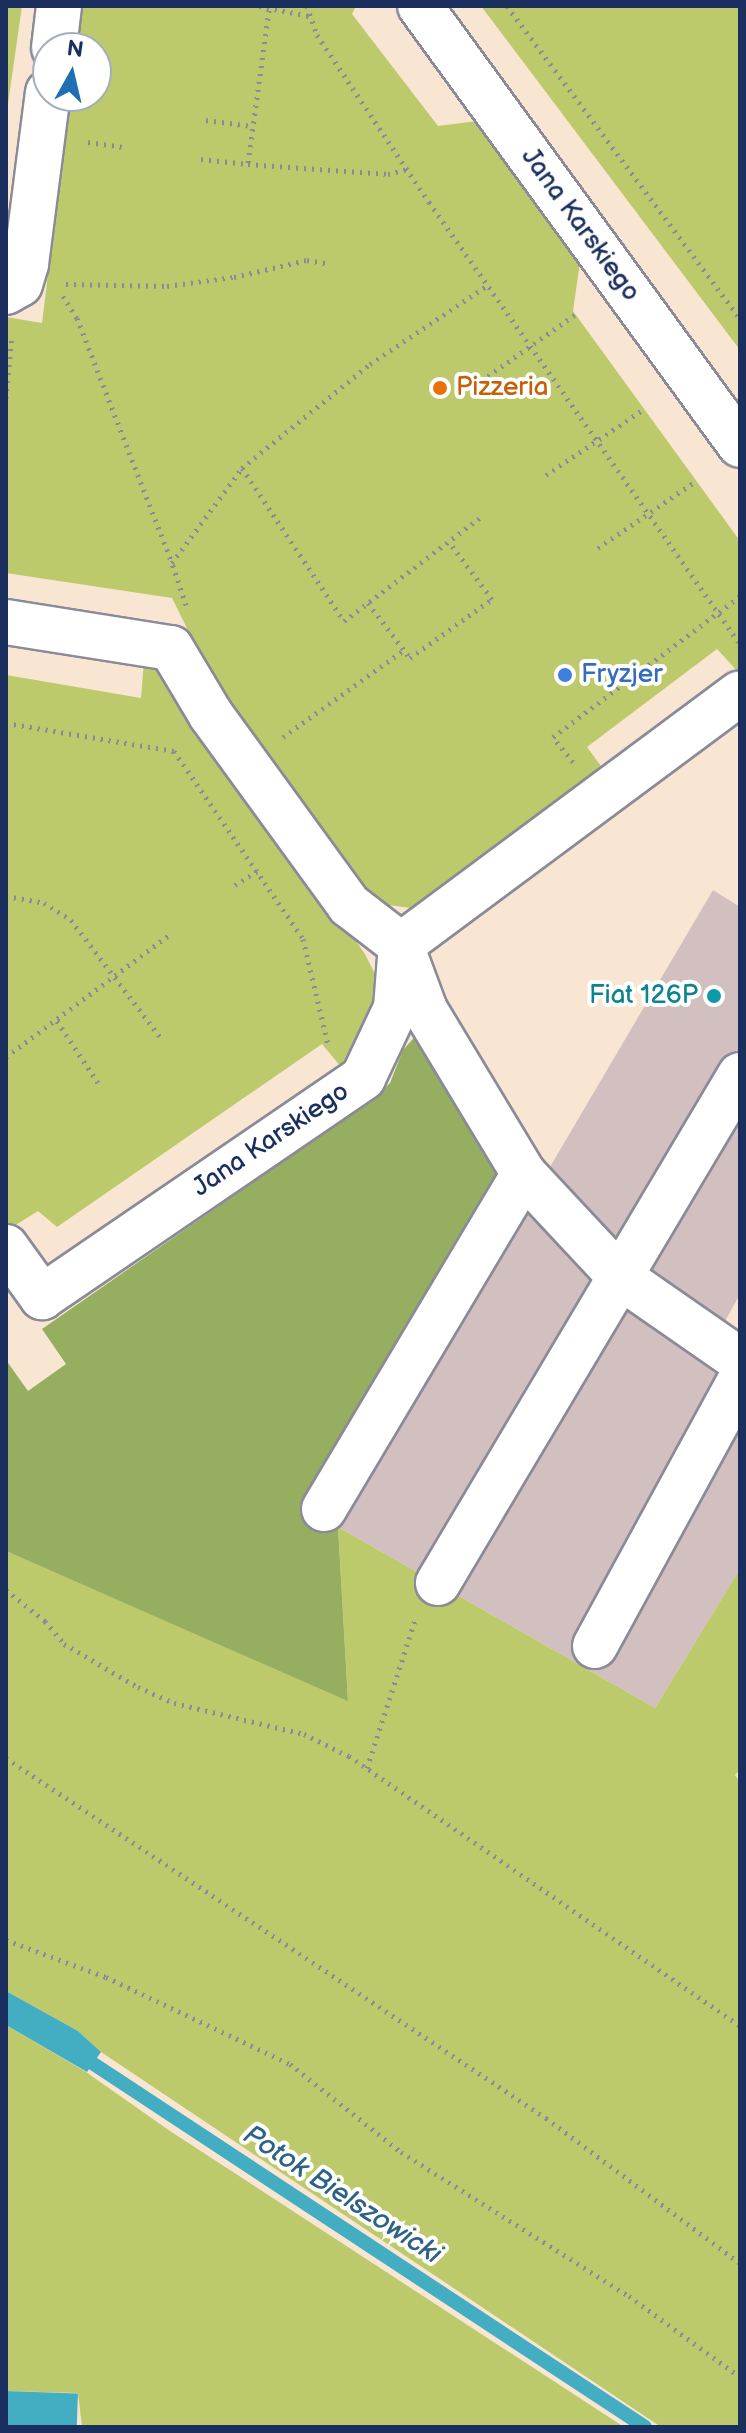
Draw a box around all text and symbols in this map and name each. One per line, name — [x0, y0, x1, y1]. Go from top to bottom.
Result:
north arrow — [32, 32, 112, 112]
text: N — [65, 35, 85, 64]
street label: Jana Karskiego — [514, 142, 646, 308]
place label: Pizzeria — [456, 372, 549, 404]
marker: Pizzeria — [431, 379, 449, 397]
place label: Fryzjer — [581, 659, 663, 691]
marker: Fryzjer — [556, 666, 574, 684]
place label: Fiat 126P — [589, 980, 698, 1012]
marker: Fiat 126P — [705, 987, 723, 1005]
street label: Jana Karskiego — [187, 1076, 355, 1204]
water label: Potok Bielszowicki — [237, 2118, 447, 2272]

